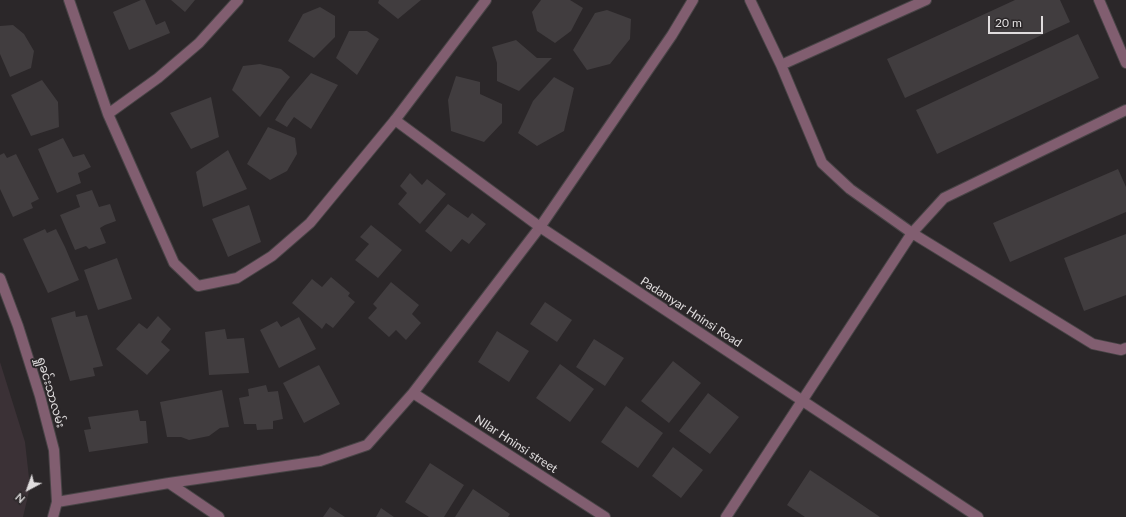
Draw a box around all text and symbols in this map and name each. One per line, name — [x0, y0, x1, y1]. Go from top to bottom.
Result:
scale bar — [990, 8, 1045, 34]
text: 20 m — [995, 15, 1022, 30]
street label: Padamyar Hninsi Road — [638, 274, 744, 350]
street label: ရှုခင်းသာလမ်း — [34, 355, 68, 429]
street label: NIlar Hninsi street — [472, 412, 560, 476]
north arrow — [8, 469, 48, 509]
text: N — [12, 491, 27, 506]

